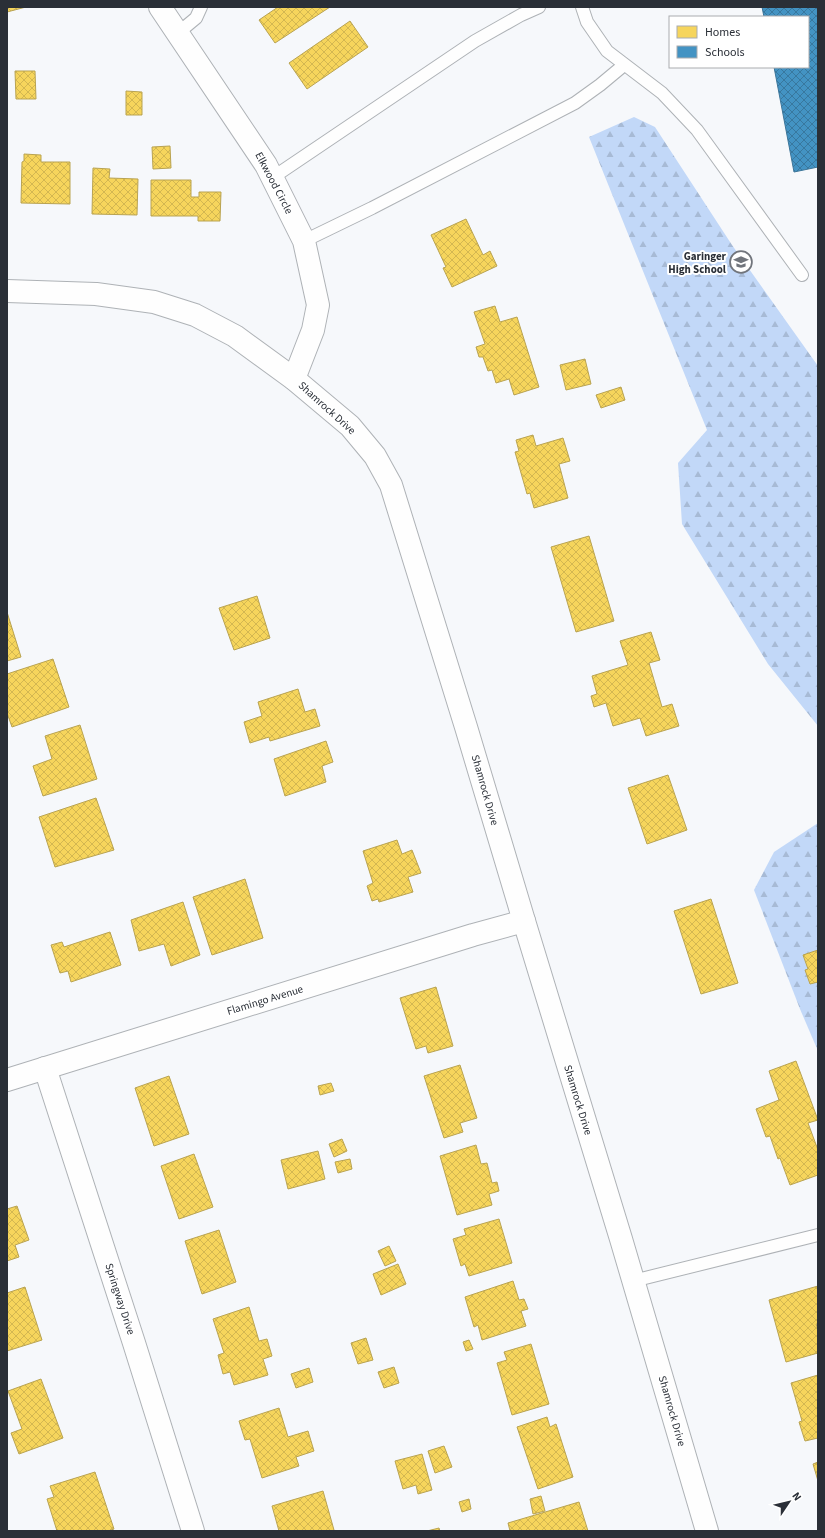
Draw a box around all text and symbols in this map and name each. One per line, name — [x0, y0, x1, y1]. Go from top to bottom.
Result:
legend — [669, 16, 809, 68]
text: Homes — [705, 24, 740, 41]
text: Schools — [705, 44, 745, 61]
street label: Elkwood Circle — [251, 149, 297, 217]
place label: Garinger High School — [668, 249, 727, 277]
school or university icon: Garinger High School — [728, 249, 754, 275]
street label: Shamrock Drive — [295, 378, 359, 438]
street label: Shamrock Drive — [468, 753, 502, 828]
street label: Flamingo Avenue — [225, 981, 306, 1019]
street label: Shamrock Drive — [560, 1063, 596, 1137]
street label: Springway Drive — [101, 1261, 139, 1337]
street label: Shamrock Drive — [655, 1374, 689, 1449]
north arrow — [769, 1482, 809, 1522]
text: N — [789, 1489, 805, 1504]

